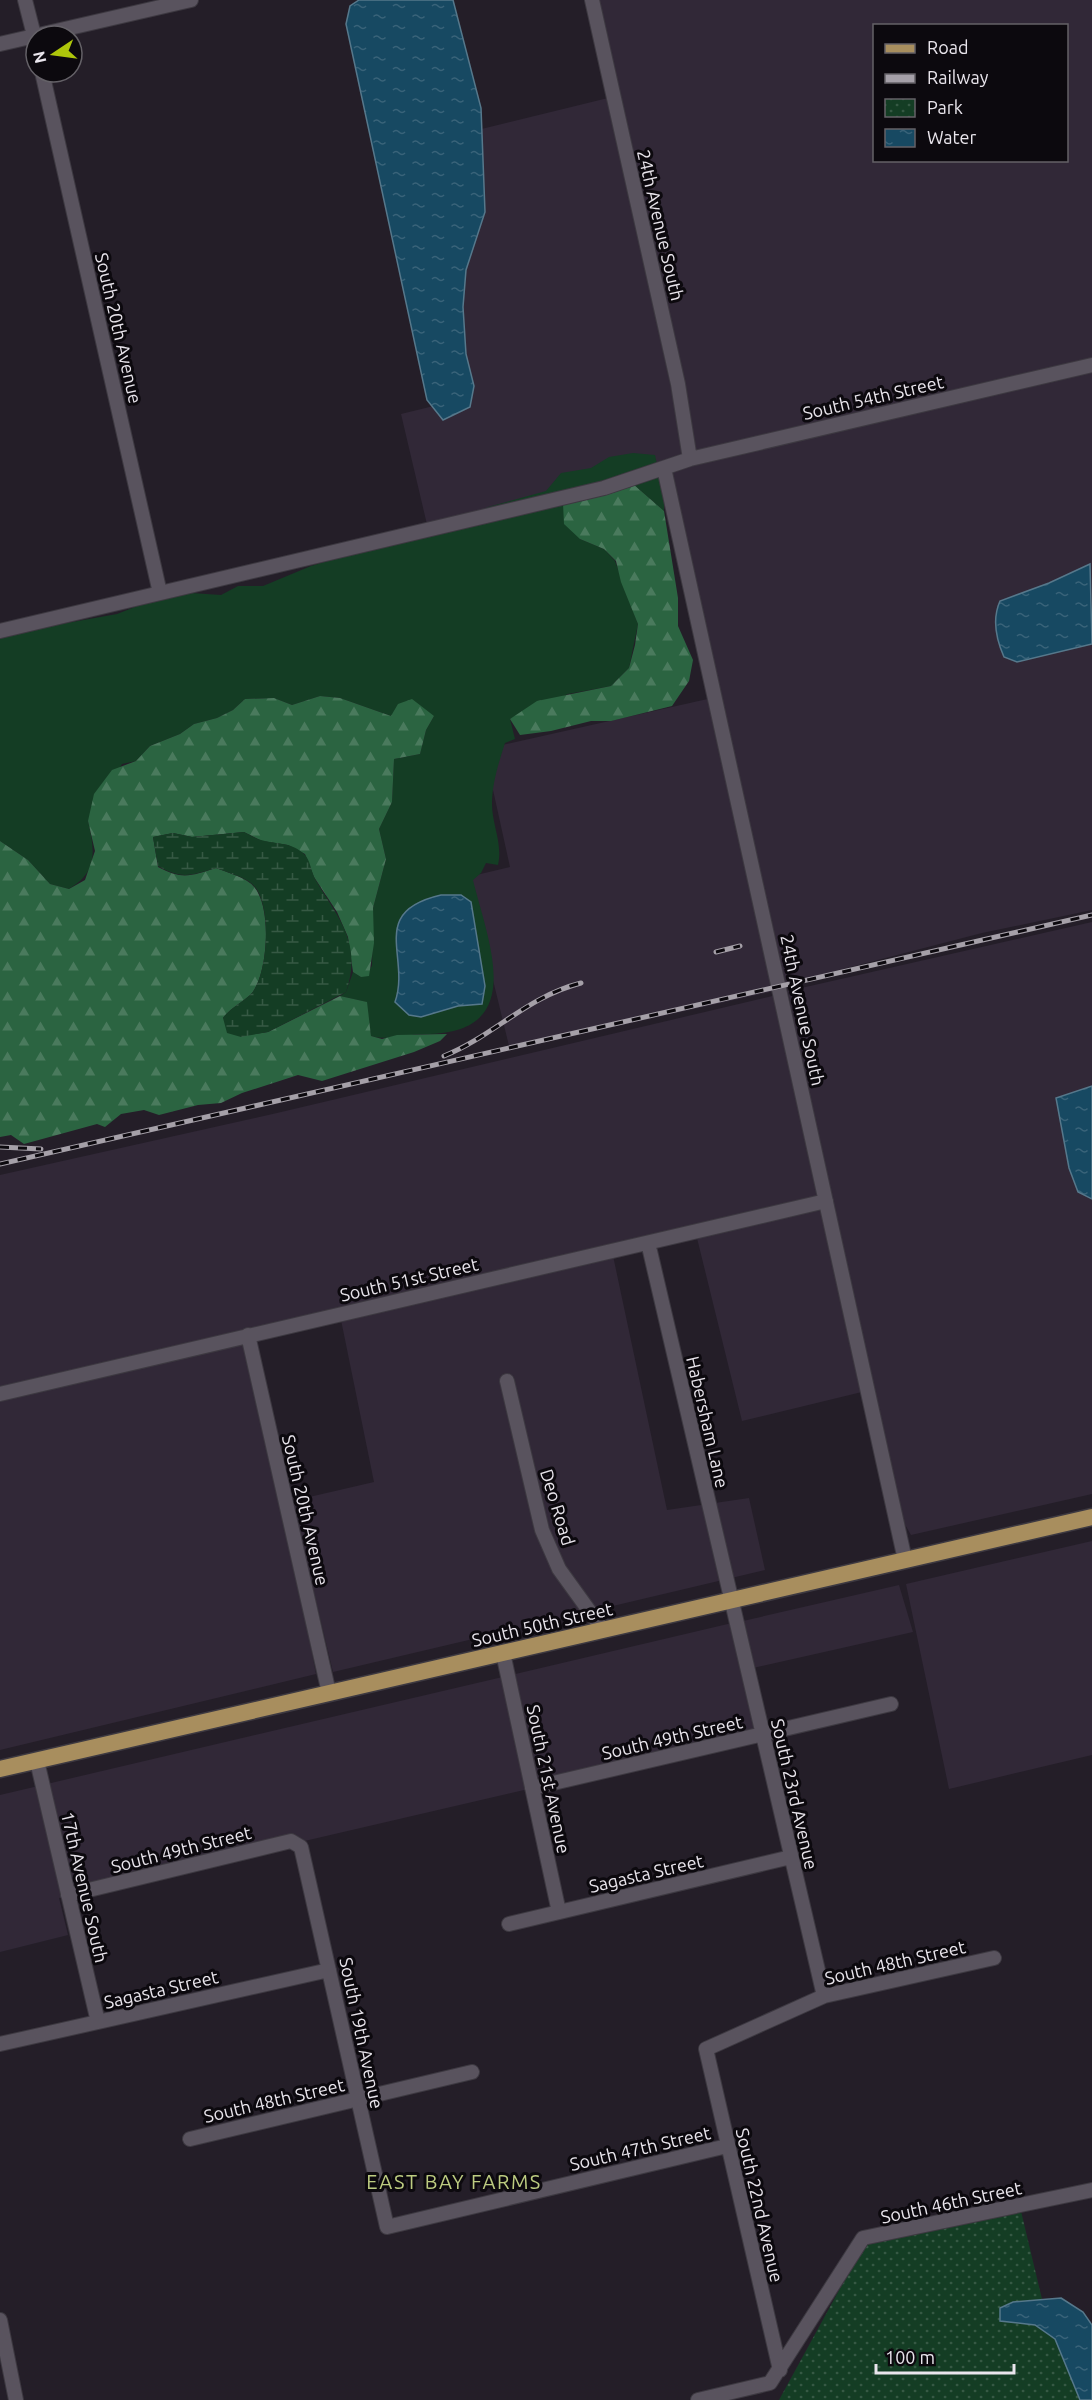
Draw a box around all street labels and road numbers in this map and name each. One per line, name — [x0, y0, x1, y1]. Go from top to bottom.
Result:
street label: 24th Avenue South — [634, 148, 688, 302]
street label: South 20th Avenue — [92, 251, 146, 405]
street label: South 54th Street — [801, 371, 945, 423]
street label: 24th Avenue South — [777, 933, 829, 1087]
street label: South 51st Street — [338, 1253, 480, 1305]
street label: Habersham Lane — [683, 1354, 733, 1490]
street label: South 20th Avenue — [279, 1433, 333, 1587]
street label: Deo Road — [537, 1466, 579, 1548]
street label: South 50th Street — [470, 1598, 614, 1650]
street label: South 21st Avenue — [523, 1703, 575, 1855]
street label: South 49th Street — [600, 1711, 744, 1763]
street label: South 23rd Avenue — [768, 1717, 822, 1871]
street label: 17th Avenue South — [58, 1810, 112, 1964]
street label: South 49th Street — [109, 1822, 253, 1876]
street label: Sagasta Street — [587, 1850, 705, 1896]
street label: South 48th Street — [823, 1936, 967, 1988]
street label: South 19th Avenue — [336, 1956, 388, 2110]
street label: Sagasta Street — [102, 1966, 220, 2012]
street label: South 48th Street — [202, 2074, 346, 2126]
street label: South 47th Street — [568, 2122, 712, 2174]
street label: South 22nd Avenue — [733, 2126, 787, 2284]
street label: South 46th Street — [879, 2177, 1023, 2227]

